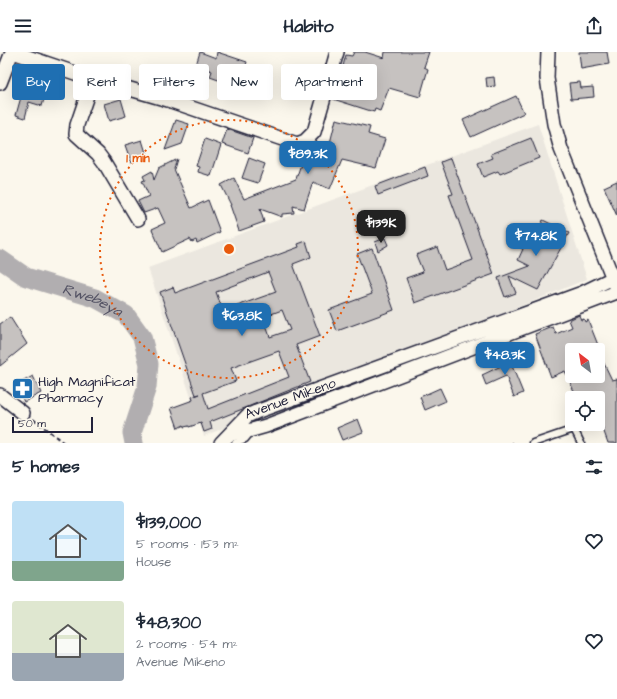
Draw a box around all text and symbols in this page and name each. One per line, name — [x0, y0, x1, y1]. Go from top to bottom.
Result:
text: Habito — [283, 14, 334, 39]
icon: menu — [12, 15, 34, 37]
icon: share — [583, 15, 605, 37]
chip: Buy — [12, 64, 65, 100]
chip: Rent — [73, 64, 131, 100]
chip: Filters — [139, 64, 209, 100]
chip: New — [217, 64, 273, 100]
chip: Apartment — [281, 64, 377, 100]
pin: $89.3K — [275, 141, 341, 175]
text: $89.3K — [288, 145, 328, 163]
text: 1 min — [126, 150, 150, 167]
pin: $139K — [353, 210, 409, 244]
text: $139K — [366, 214, 396, 232]
pin: $74.8K — [503, 223, 569, 257]
text: $74.8K — [515, 227, 557, 245]
centre of rings — [222, 242, 236, 256]
water label: Rwebeya — [60, 279, 127, 323]
pin: $63.8K — [209, 303, 275, 337]
text: $63.8K — [222, 307, 262, 325]
pin: $48.3K — [472, 342, 538, 376]
north arrow — [565, 343, 605, 383]
map controls — [565, 343, 605, 431]
text: $48.3K — [485, 346, 525, 364]
place label: High Magnificat Pharmacy — [38, 372, 136, 408]
street label: Avenue Mikeno — [242, 373, 339, 425]
pharmacy icon: High Magnificat Pharmacy — [10, 376, 36, 402]
button: locate — [565, 391, 605, 431]
scale bar — [12, 415, 93, 434]
text: 50 m — [18, 416, 46, 431]
text: 5 homes — [12, 455, 80, 479]
icon: filters — [583, 456, 605, 478]
text: $139,000 — [136, 511, 201, 535]
icon: home — [44, 517, 92, 565]
icon: heart — [583, 530, 605, 552]
text: 5 rooms · 153 m² — [136, 535, 239, 553]
text: House — [136, 553, 171, 571]
text: $48,300 — [136, 611, 201, 635]
icon: home — [44, 617, 92, 665]
icon: heart — [583, 630, 605, 652]
text: 2 rooms · 54 m² — [136, 635, 238, 653]
text: Avenue Mikeno — [136, 653, 225, 671]

